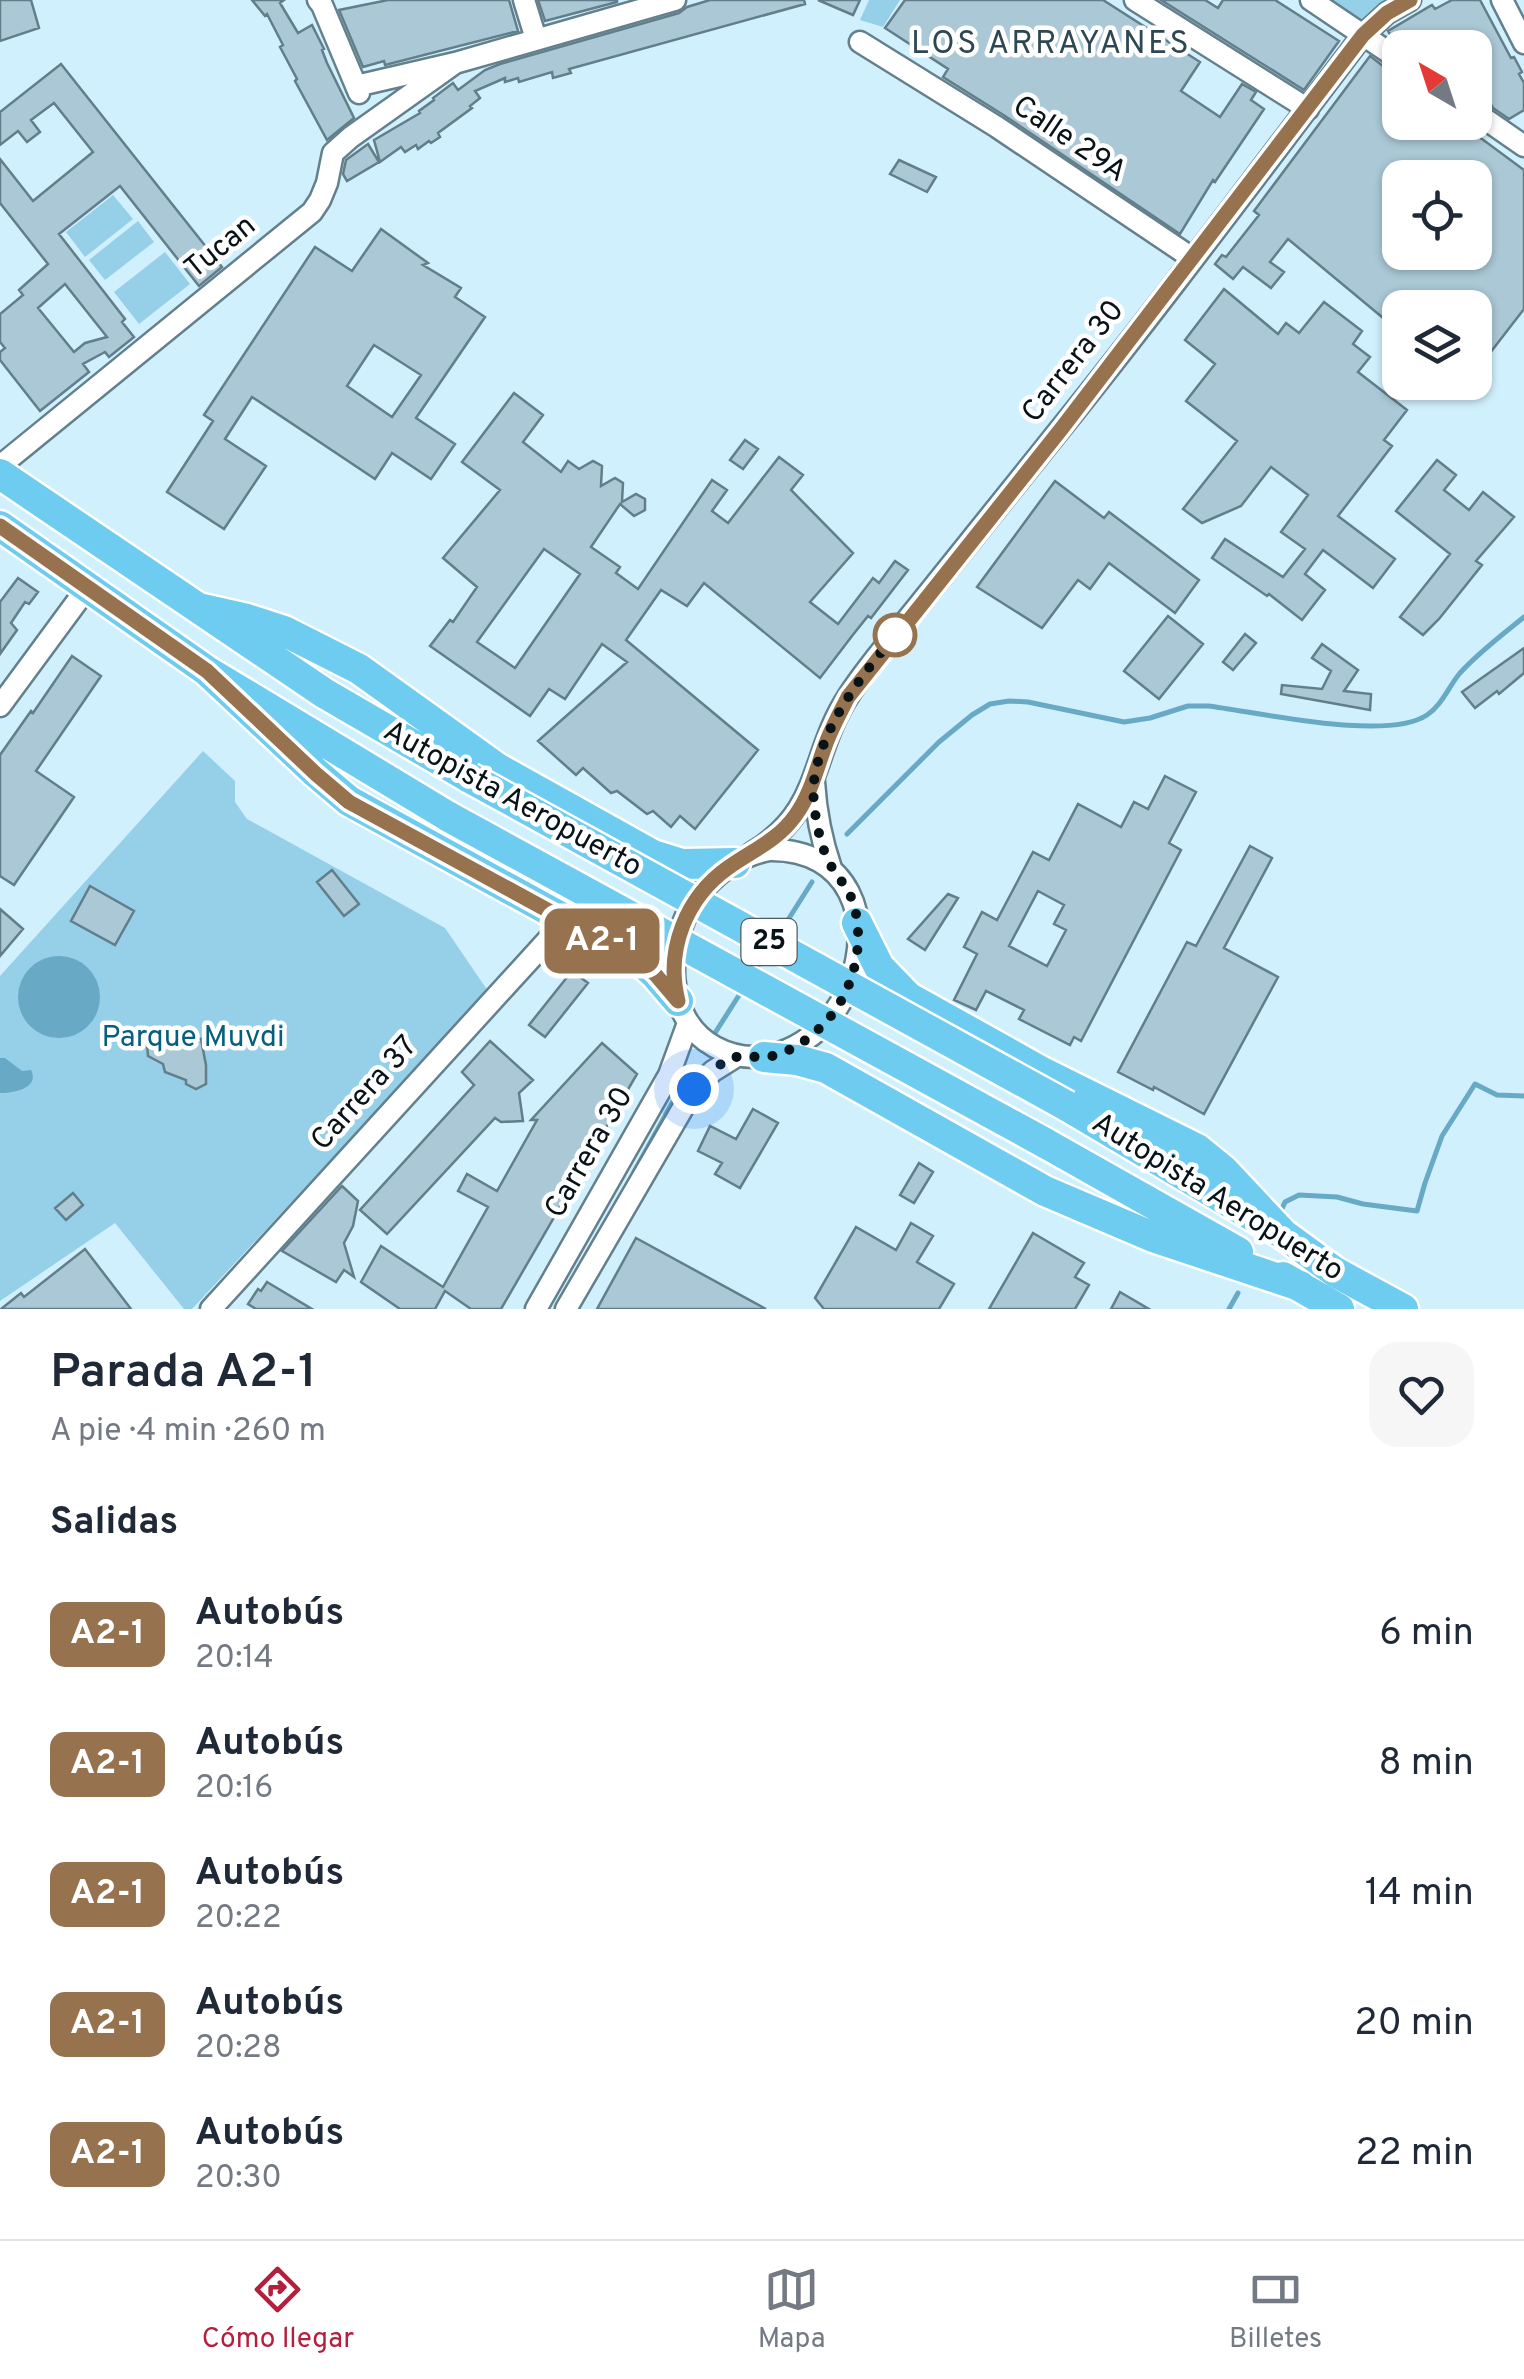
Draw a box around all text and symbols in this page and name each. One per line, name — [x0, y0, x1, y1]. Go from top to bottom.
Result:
district label: LOS ARRAYANES — [911, 25, 1191, 65]
north arrow — [1382, 30, 1492, 140]
map controls — [1382, 30, 1492, 400]
street label: Calle 29A — [1005, 88, 1133, 192]
button: locate — [1382, 160, 1492, 270]
street label: Tucan — [178, 208, 264, 288]
button: layers — [1382, 290, 1492, 400]
street label: Carrera 30 — [1015, 293, 1133, 431]
unlabelled marker — [874, 614, 916, 656]
street label: Autopista Aeropuerto — [376, 714, 648, 886]
line badge: A2-1 — [532, 908, 672, 974]
text: A2-1 — [564, 919, 640, 963]
road number: 25 — [742, 919, 796, 965]
park label: Parque Muvdi — [101, 1020, 285, 1057]
street label: Carrera 37 — [304, 1029, 426, 1159]
your location — [669, 1064, 719, 1114]
street label: Carrera 30 — [538, 1081, 642, 1225]
street label: Autopista Aeropuerto — [1084, 1106, 1350, 1290]
button: heart — [1369, 1342, 1474, 1447]
text: Parada A2-1 — [50, 1344, 317, 1404]
text: A pie · 4 min · 260 m — [50, 1412, 326, 1452]
text: Salidas — [50, 1499, 178, 1548]
text: Autobús — [195, 1590, 344, 1639]
text: 6 min — [1379, 1610, 1474, 1659]
text: A2-1 — [70, 1612, 145, 1656]
text: 20:14 — [195, 1639, 274, 1679]
text: Autobús — [195, 1720, 344, 1769]
text: 8 min — [1379, 1740, 1474, 1789]
text: A2-1 — [70, 1742, 145, 1786]
text: 20:16 — [195, 1769, 273, 1809]
text: Autobús — [195, 1850, 344, 1899]
text: 14 min — [1365, 1870, 1474, 1919]
text: A2-1 — [70, 1872, 145, 1916]
text: 20:22 — [195, 1899, 282, 1939]
text: Autobús — [195, 1980, 344, 2029]
text: 20 min — [1354, 2000, 1474, 2049]
text: A2-1 — [70, 2002, 145, 2046]
text: 20:28 — [195, 2029, 281, 2069]
text: Autobús — [195, 2110, 344, 2159]
text: 22 min — [1355, 2130, 1474, 2179]
text: A2-1 — [70, 2132, 145, 2176]
text: 20:30 — [195, 2159, 282, 2199]
tab: Cómo llegar — [202, 2262, 354, 2358]
tab: Mapa — [758, 2262, 825, 2358]
tab: Billetes — [1229, 2262, 1322, 2358]

